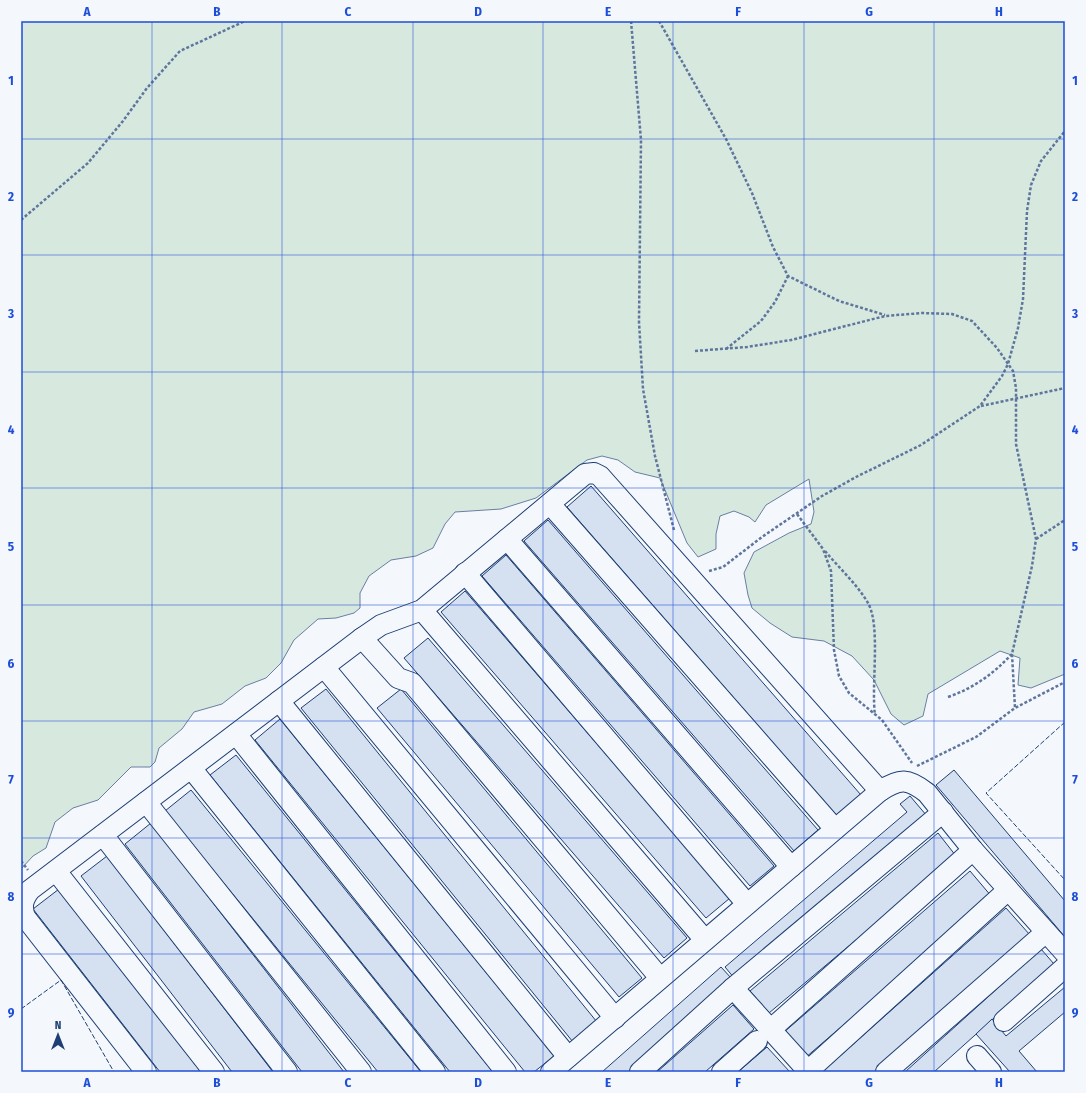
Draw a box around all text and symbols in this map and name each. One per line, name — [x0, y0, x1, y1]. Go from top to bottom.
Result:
text: A — [82, 4, 91, 19]
text: B — [213, 4, 221, 19]
text: C — [345, 4, 352, 19]
text: D — [474, 4, 482, 19]
text: E — [605, 4, 611, 19]
text: F — [735, 4, 741, 19]
text: G — [865, 4, 873, 19]
text: H — [995, 4, 1003, 19]
text: 1 — [8, 73, 14, 88]
text: 1 — [1072, 73, 1078, 88]
text: 2 — [7, 189, 14, 204]
text: 2 — [1071, 189, 1078, 204]
text: 3 — [7, 306, 14, 321]
text: 3 — [1071, 306, 1078, 321]
text: 4 — [8, 422, 15, 437]
text: 4 — [1072, 422, 1079, 437]
text: 5 — [8, 539, 14, 554]
text: 5 — [1072, 539, 1078, 554]
text: 6 — [8, 656, 15, 671]
text: 6 — [1072, 656, 1079, 671]
text: 7 — [8, 772, 14, 787]
text: 7 — [1072, 772, 1078, 787]
text: 8 — [8, 889, 15, 904]
text: 8 — [1072, 889, 1079, 904]
text: 9 — [8, 1005, 15, 1020]
text: 9 — [1072, 1005, 1079, 1020]
north arrow — [38, 1015, 78, 1055]
text: N — [55, 1019, 61, 1032]
text: A — [82, 1075, 91, 1090]
text: B — [213, 1075, 221, 1090]
text: C — [345, 1075, 352, 1090]
text: D — [474, 1075, 482, 1090]
text: E — [605, 1075, 611, 1090]
text: F — [735, 1075, 741, 1090]
text: G — [865, 1075, 873, 1090]
text: H — [995, 1075, 1003, 1090]

